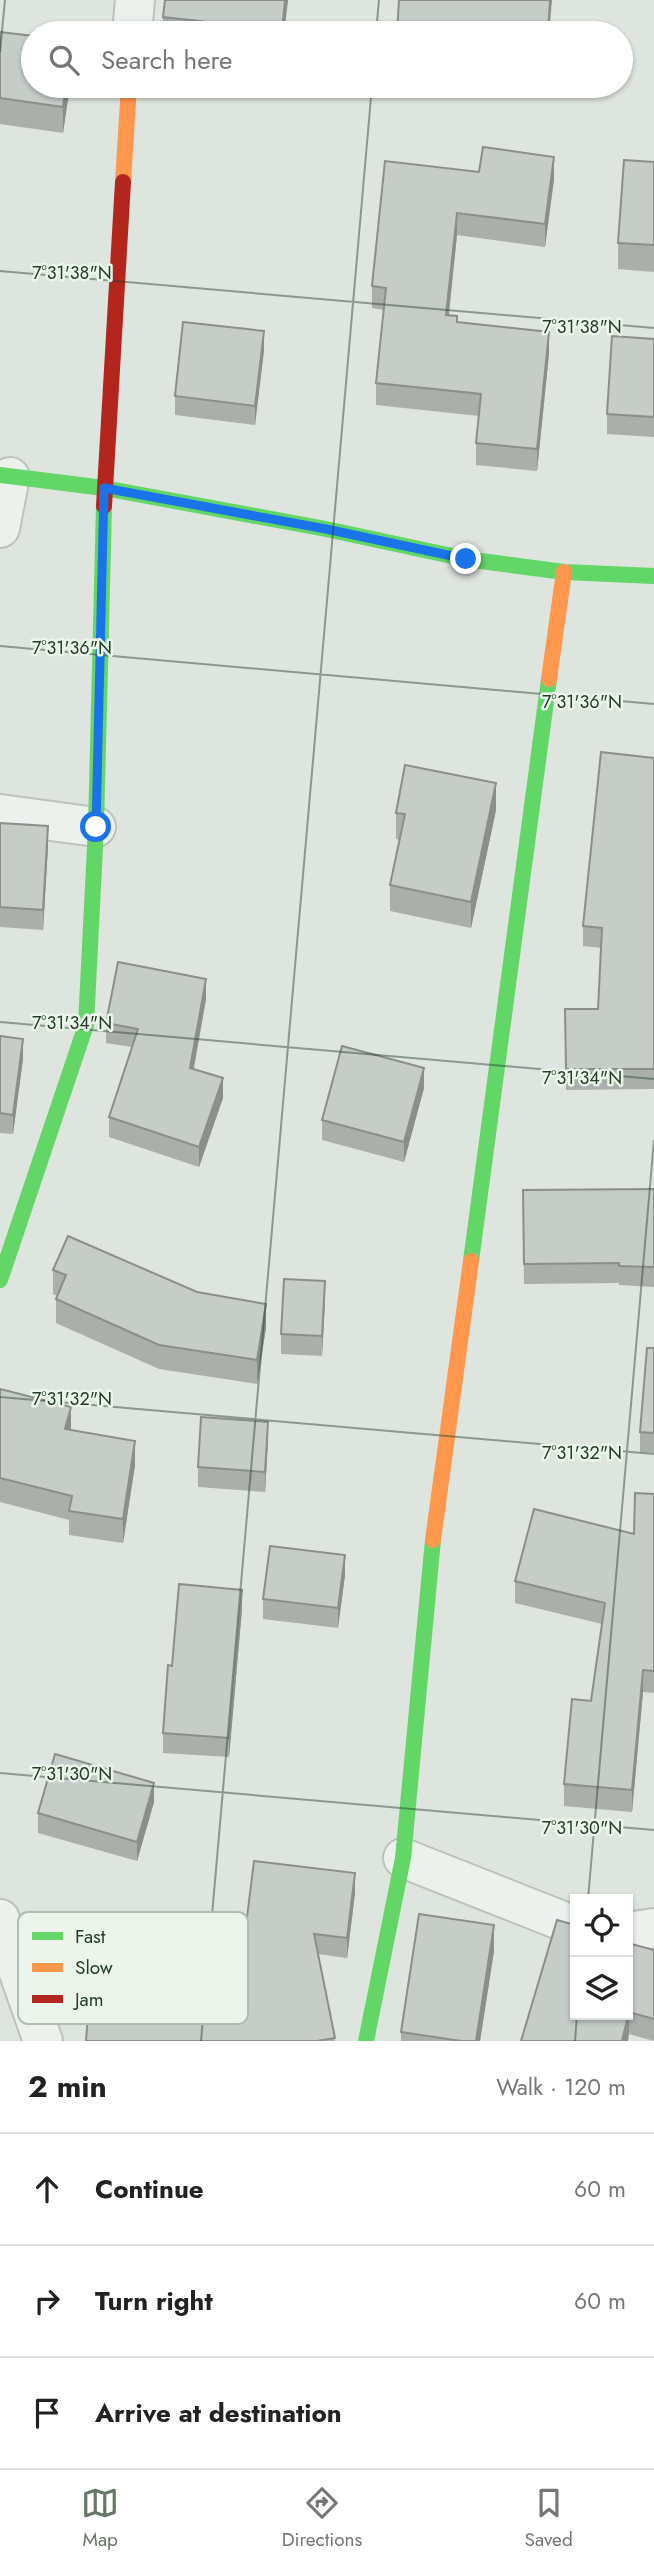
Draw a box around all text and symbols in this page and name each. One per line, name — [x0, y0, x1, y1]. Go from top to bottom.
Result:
search box — [21, 21, 633, 98]
icon: search — [45, 41, 83, 79]
text: Search here — [101, 41, 233, 79]
text: 7°31'38"N — [32, 260, 112, 286]
text: 7°31'38"N — [542, 314, 622, 340]
route end — [450, 543, 481, 574]
text: 7°31'36"N — [32, 635, 112, 661]
text: 7°31'36"N — [542, 689, 622, 715]
route start — [80, 811, 111, 842]
text: 7°31'34"N — [32, 1010, 112, 1036]
text: 7°31'34"N — [542, 1065, 622, 1091]
text: 7°31'32"N — [32, 1386, 112, 1412]
text: 7°31'32"N — [542, 1440, 622, 1466]
text: 7°31'30"N — [32, 1761, 112, 1787]
text: 7°31'30"N — [542, 1815, 622, 1841]
map controls — [570, 1894, 633, 2020]
button: locate — [570, 1894, 633, 1957]
legend — [18, 1912, 248, 2024]
text: Fast — [75, 1923, 106, 1950]
text: Slow — [75, 1954, 113, 1981]
button: layers — [570, 1957, 633, 2020]
text: Jam — [72, 1986, 104, 2013]
text: 2 min — [28, 2065, 107, 2108]
text: Walk · 120 m — [496, 2070, 626, 2104]
icon: ahead — [28, 2170, 66, 2208]
text: Continue — [95, 2170, 204, 2208]
text: 60 m — [574, 2172, 626, 2206]
icon: right — [28, 2282, 66, 2320]
text: Turn right — [95, 2282, 213, 2320]
text: 60 m — [574, 2284, 626, 2318]
icon: arrive — [28, 2394, 66, 2432]
text: Arrive at destination — [95, 2394, 342, 2432]
tab: Map — [81, 2484, 119, 2553]
tab: Directions — [282, 2484, 362, 2553]
tab: Saved — [525, 2484, 573, 2553]

